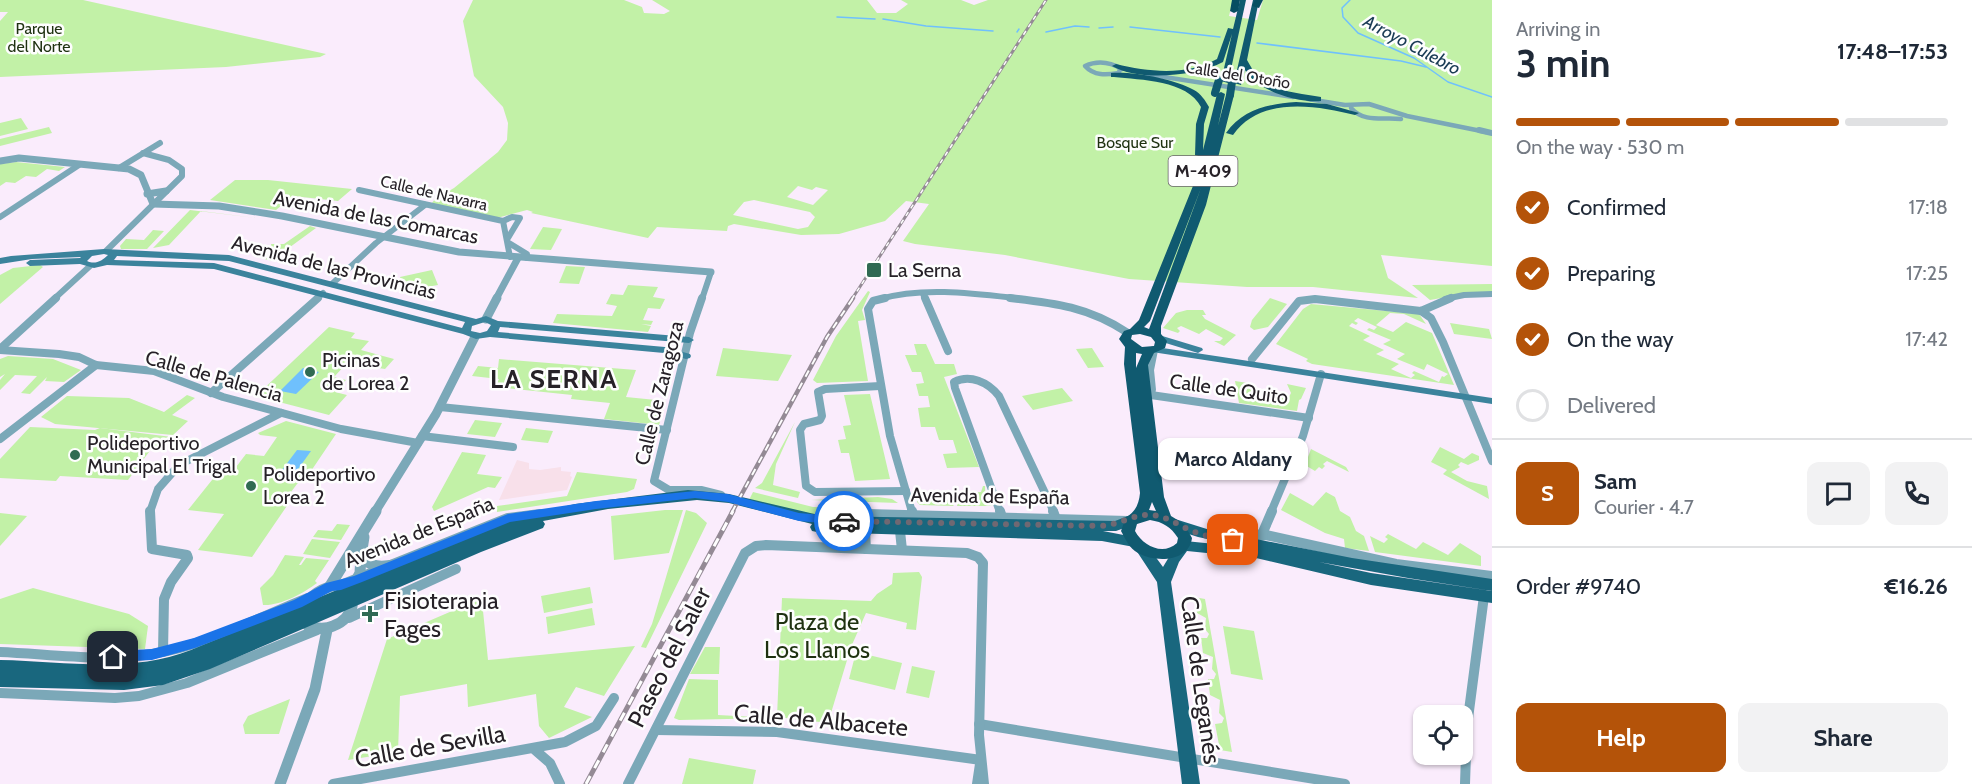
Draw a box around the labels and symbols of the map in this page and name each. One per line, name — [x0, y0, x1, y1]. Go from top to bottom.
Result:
water label: Arroyo Culebro — [1359, 10, 1464, 80]
park label: Parque del Norte — [8, 19, 70, 56]
street label: Calle del Otoño — [1184, 57, 1292, 93]
park label: Bosque Sur — [1097, 133, 1174, 152]
road number: M-409 — [1168, 156, 1238, 186]
street label: Calle de Navarra — [379, 171, 490, 215]
street label: Avenida de las Comarcas — [271, 185, 481, 249]
street label: Avenida de las Provincias — [229, 230, 439, 304]
place label: La Serna — [888, 258, 962, 282]
marker: La Serna — [865, 261, 883, 279]
street label: Calle de Zaragoza — [629, 318, 689, 468]
street label: Calle de Palencia — [143, 345, 286, 407]
place label: Picinas de Lorea 2 — [322, 348, 410, 395]
district label: LA SERNA — [490, 363, 618, 395]
marker: Picinas de Lorea 2 — [303, 365, 317, 379]
street label: Calle de Quito — [1168, 369, 1290, 409]
place label: Polideportivo Municipal El Trigal — [87, 431, 236, 478]
callout: Marco Aldany — [1158, 438, 1308, 480]
marker: Polideportivo Municipal El Trigal — [68, 448, 82, 462]
place label: Polideportivo Lorea 2 — [263, 462, 376, 509]
marker: Polideportivo Lorea 2 — [244, 479, 258, 493]
street label: Avenida de España — [910, 483, 1070, 509]
street label: Avenida de España — [341, 491, 497, 573]
courier — [814, 491, 874, 551]
pin — [1207, 514, 1258, 565]
street label: Paseo del Saler — [621, 582, 717, 732]
place label: Fisioterapia Fages — [384, 586, 499, 643]
street label: Calle de Leganés — [1175, 594, 1227, 766]
marker: Fisioterapia Fages — [361, 605, 379, 623]
park label: Plaza de Los Llanos — [764, 607, 870, 664]
pin — [87, 631, 138, 682]
street label: Calle de Albacete — [733, 698, 909, 742]
street label: Calle de Sevilla — [353, 718, 508, 773]

